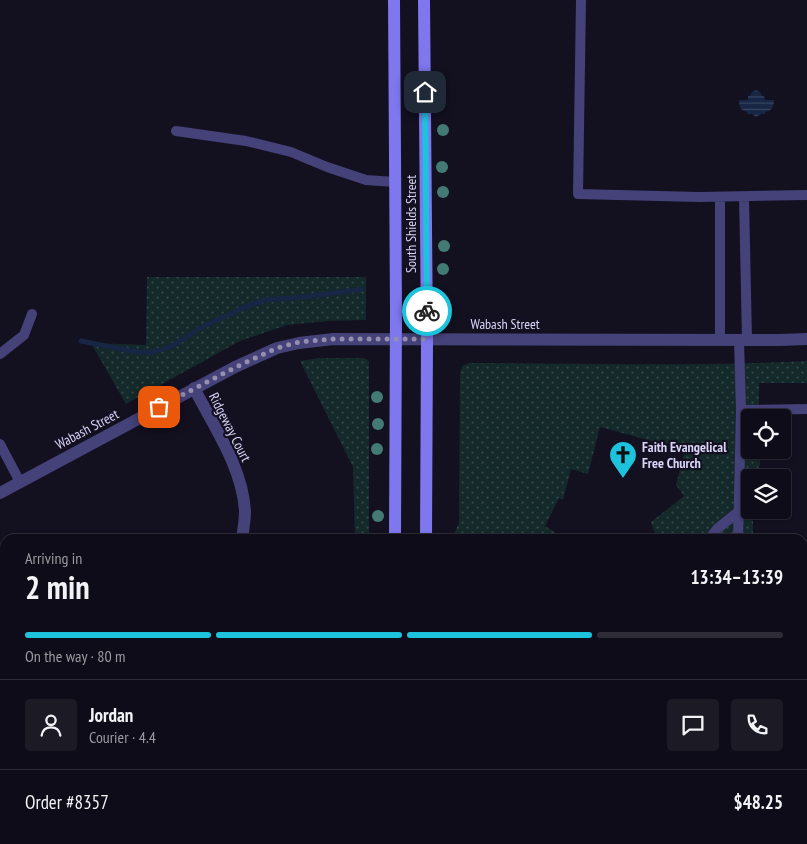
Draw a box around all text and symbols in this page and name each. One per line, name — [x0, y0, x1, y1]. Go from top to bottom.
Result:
pin — [404, 71, 446, 113]
icon: home — [411, 78, 439, 106]
street label: South Shields Street — [402, 175, 420, 273]
courier — [402, 286, 452, 336]
icon: bike — [413, 297, 441, 325]
street label: Wabash Street — [470, 315, 540, 333]
pin — [138, 386, 180, 428]
street label: Ridgeway Court — [205, 389, 255, 465]
icon: bag — [145, 393, 173, 421]
street label: Wabash Street — [52, 405, 122, 453]
map controls — [741, 409, 791, 519]
button: locate — [741, 409, 791, 459]
place label: Faith Evangelical Free Church — [642, 438, 727, 472]
church icon: Faith Evangelical Free Church — [608, 440, 638, 479]
button: layers — [741, 469, 791, 519]
text: Arriving in — [25, 548, 82, 568]
text: 13:34–13:39 — [690, 565, 783, 589]
text: 2 min — [25, 566, 90, 608]
text: On the way · 80 m — [25, 646, 125, 666]
button: person — [25, 699, 77, 751]
button: chat — [667, 699, 719, 751]
button: phone — [731, 699, 783, 751]
text: Jordan — [89, 703, 133, 727]
text: Courier · 4.4 — [89, 727, 156, 747]
text: Order #8357 — [25, 790, 109, 814]
text: $48.25 — [734, 790, 783, 814]

